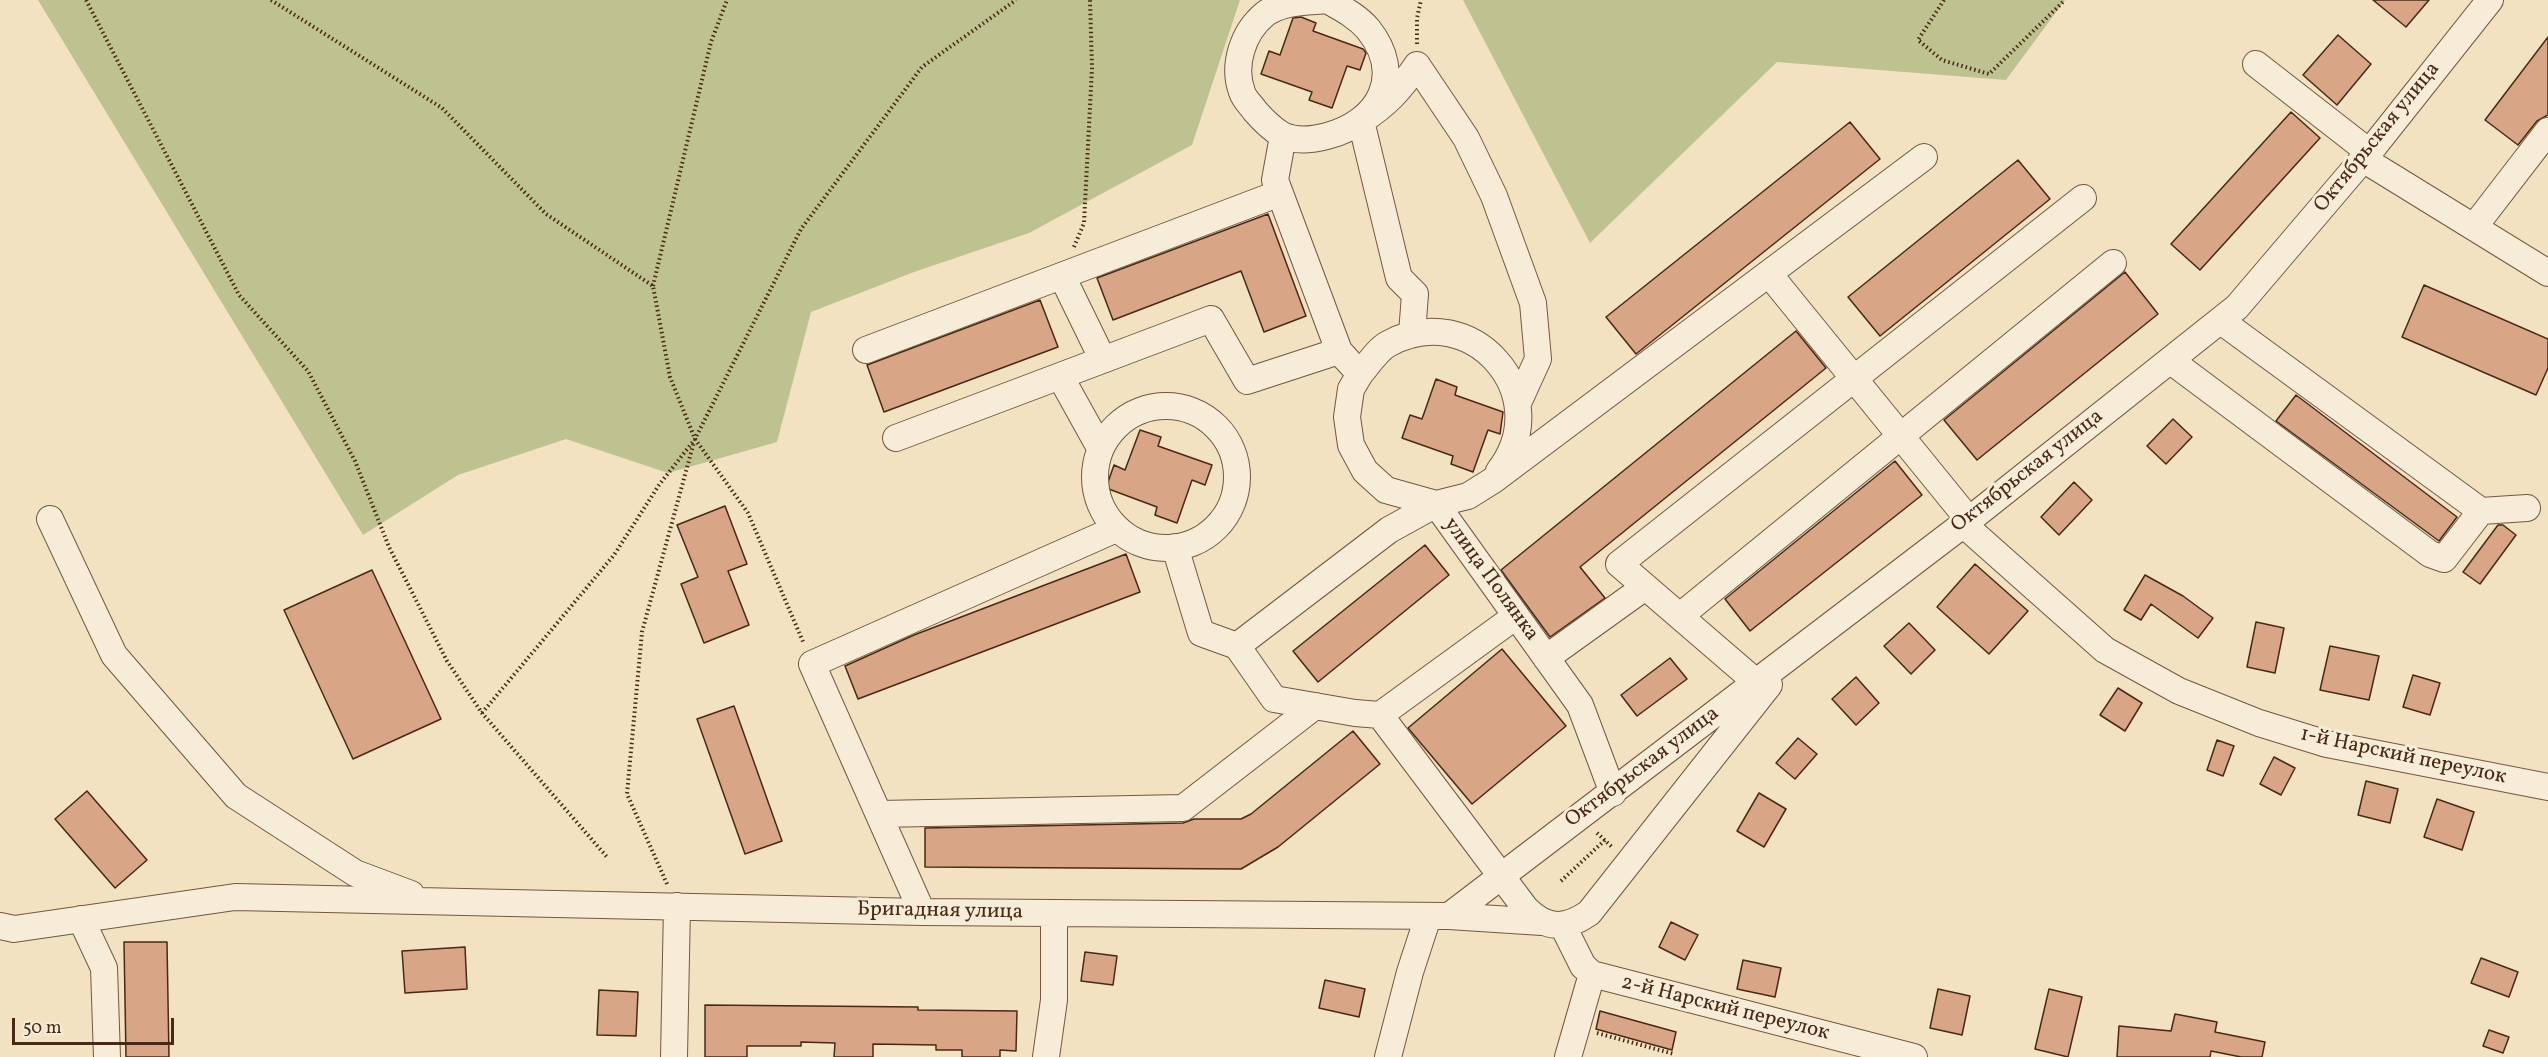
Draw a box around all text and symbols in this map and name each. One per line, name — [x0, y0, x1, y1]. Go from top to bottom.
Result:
street label: Октябрьская улица — [2310, 58, 2446, 218]
street label: Октябрьская улица — [1947, 405, 2109, 539]
street label: улица Полянка — [1437, 513, 1543, 647]
street label: Октябрьская улица — [1561, 702, 1725, 834]
street label: 1-й Нарский переулок — [2298, 723, 2508, 791]
street label: Бригадная улица — [857, 898, 1023, 926]
street label: 2-й Нарский переулок — [1618, 971, 1832, 1047]
scale bar — [15, 1006, 177, 1044]
text: 50 m — [23, 1016, 62, 1041]

